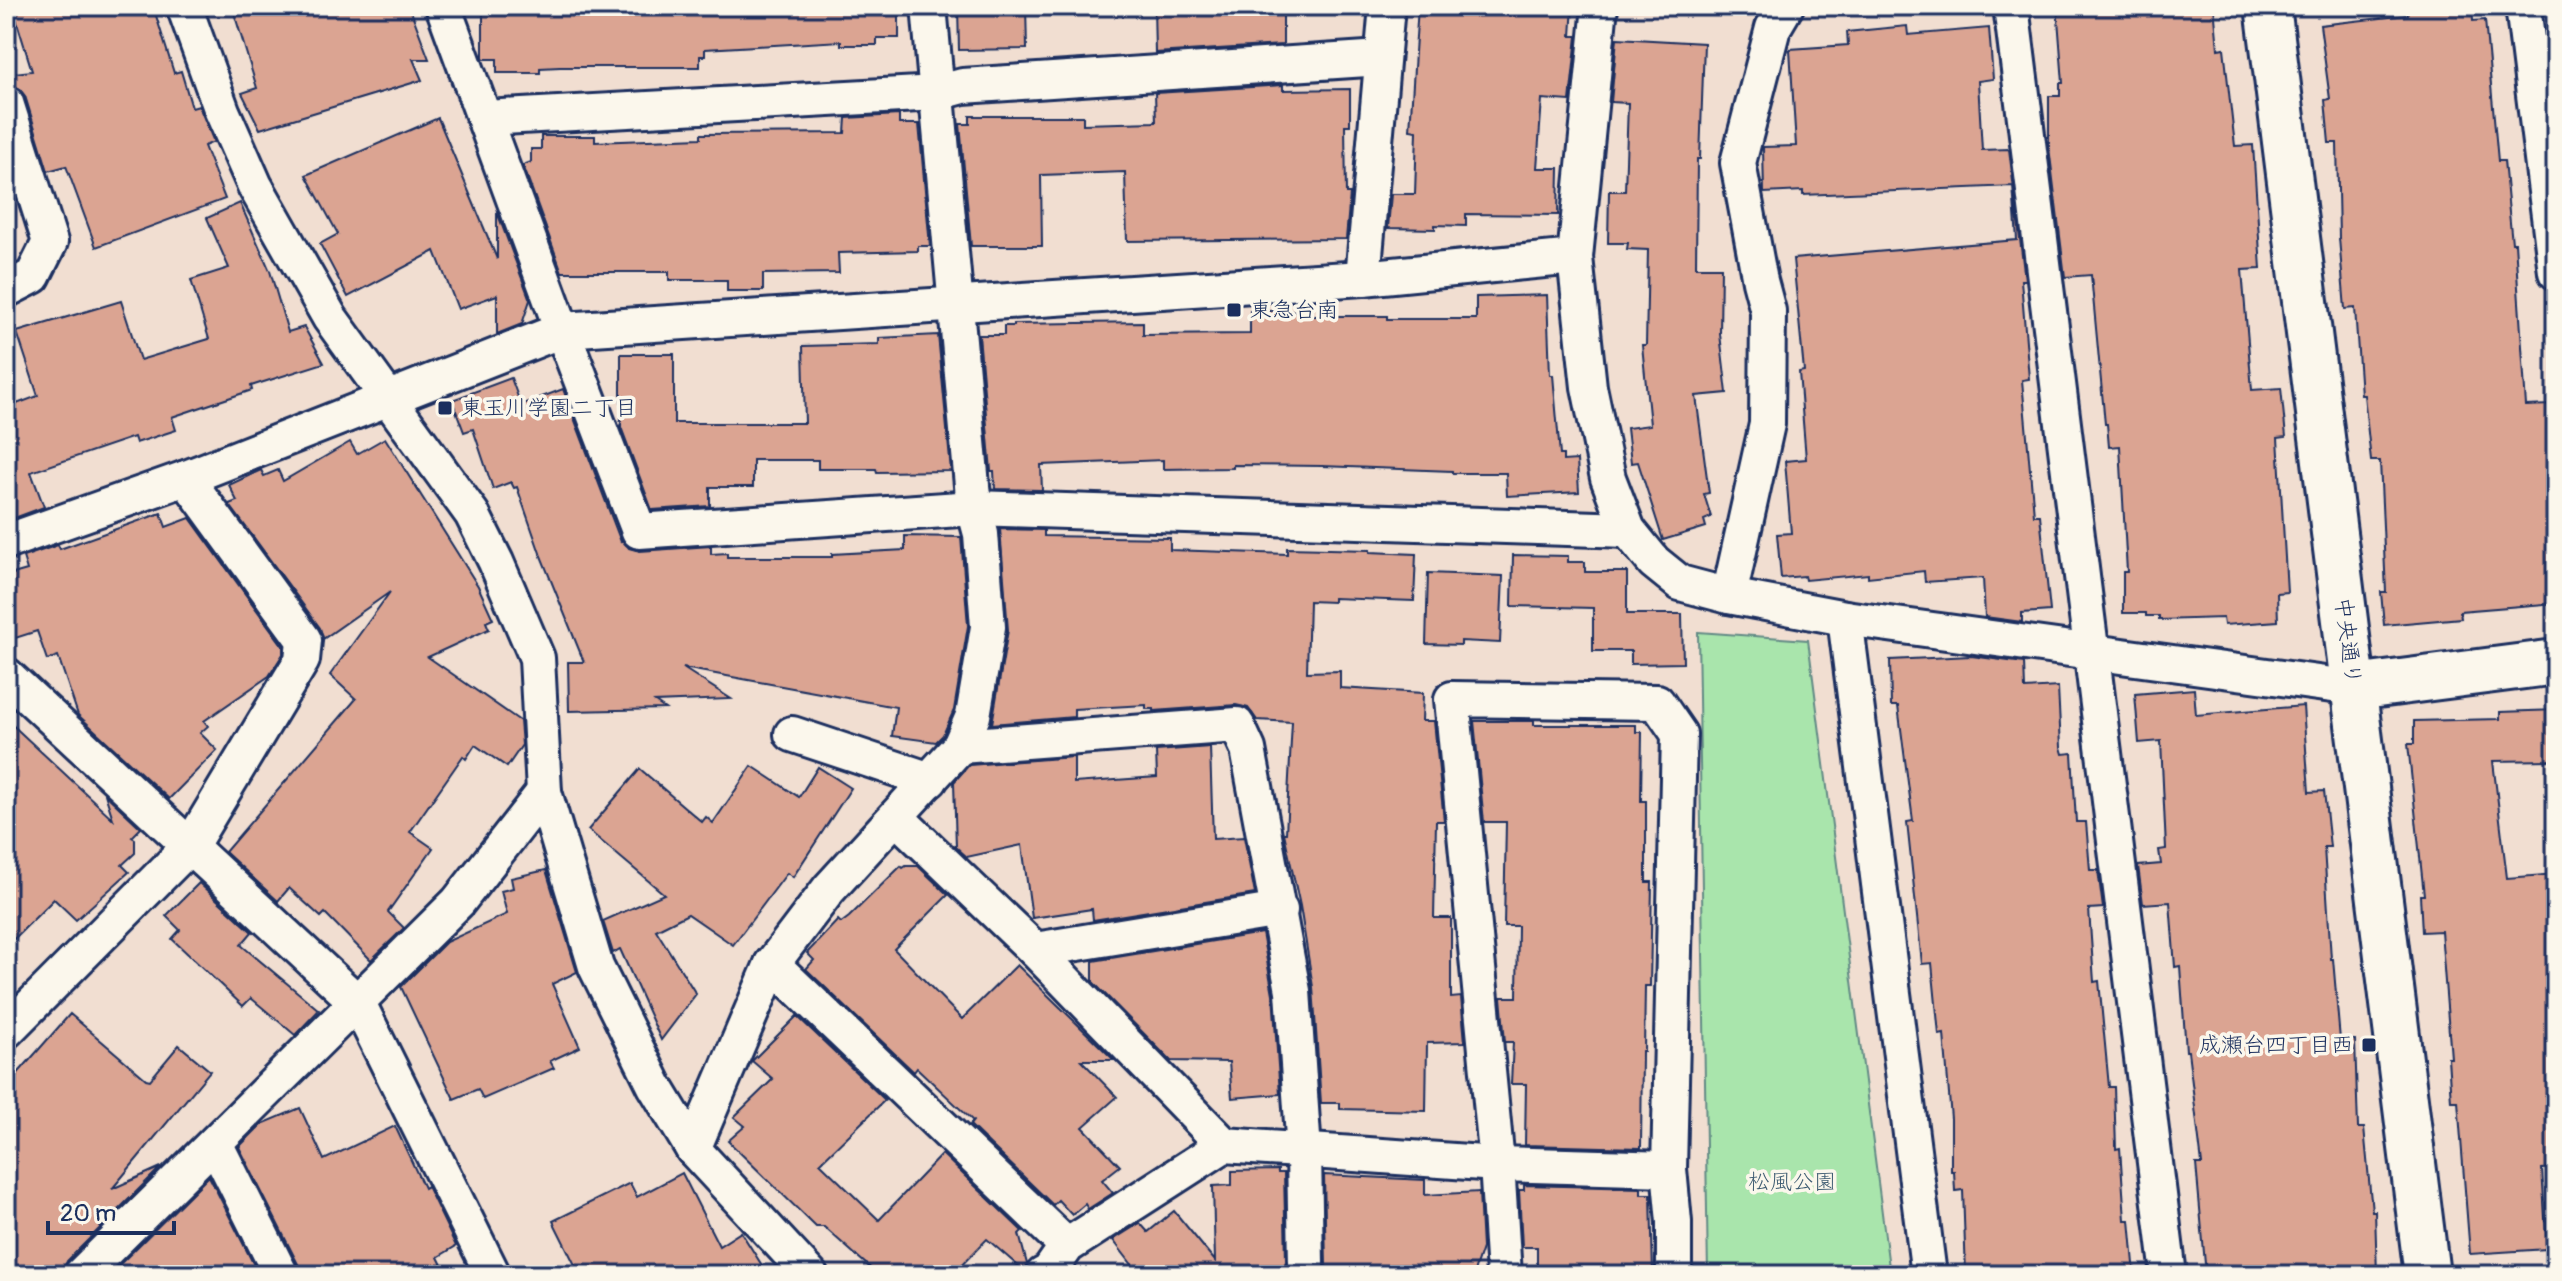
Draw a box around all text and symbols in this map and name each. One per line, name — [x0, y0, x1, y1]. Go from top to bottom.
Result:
place label: 東急台南 — [1250, 296, 1338, 324]
marker: 東急台南 — [1225, 301, 1243, 319]
place label: 東玉川学園二丁目 — [461, 394, 637, 422]
marker: 東玉川学園二丁目 — [436, 399, 454, 417]
street label: 中央通り — [2329, 596, 2367, 686]
place label: 成瀬台四丁目西 — [2199, 1031, 2353, 1059]
marker: 成瀬台四丁目西 — [2360, 1036, 2378, 1054]
park label: 松風公園 — [1748, 1168, 1836, 1196]
scale bar — [48, 1185, 174, 1235]
text: 20 m — [60, 1199, 116, 1228]

